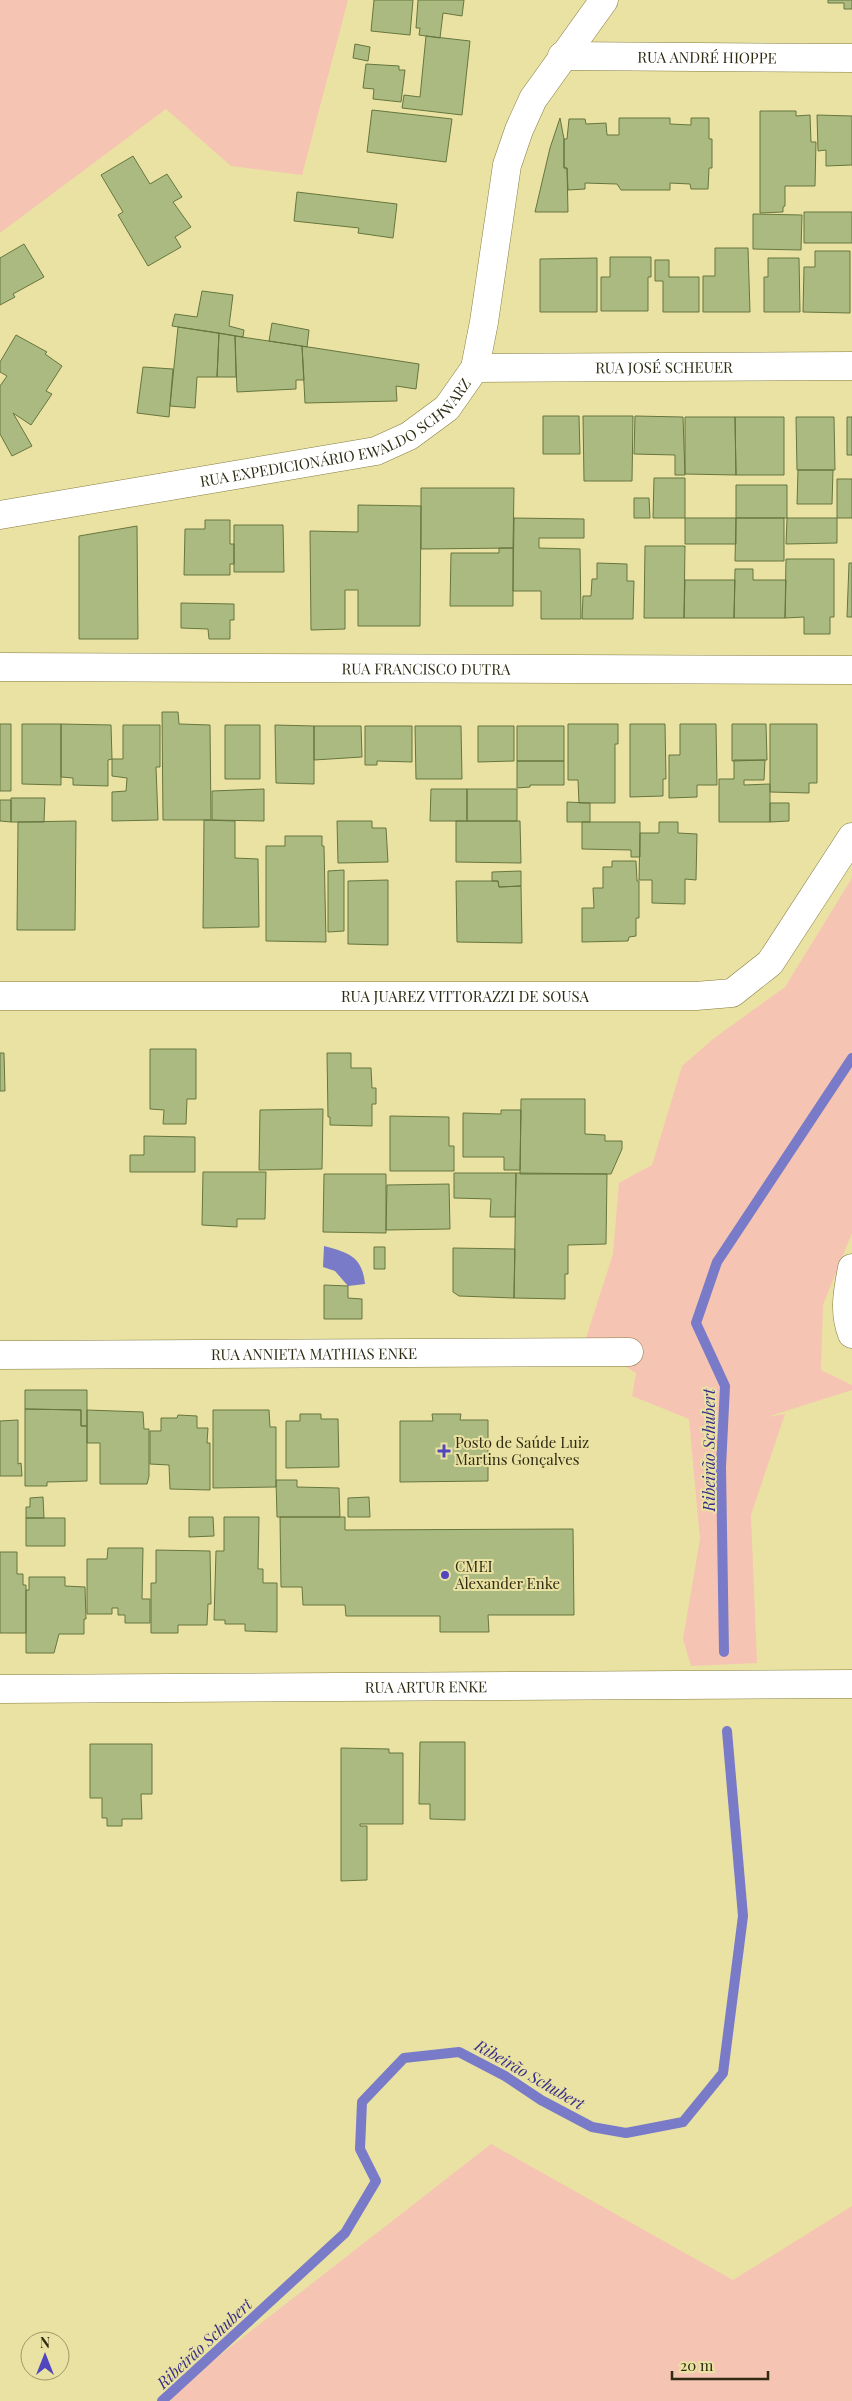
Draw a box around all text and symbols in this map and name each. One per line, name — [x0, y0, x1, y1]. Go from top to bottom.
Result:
street label: RUA ANDRÉ HIOPPE — [637, 47, 777, 67]
street label: RUA JOSÉ SCHEUER — [595, 357, 733, 377]
street label: RUA EXPEDICIONÁRIO EWALDO SCHWARZ — [198, 374, 475, 491]
street label: RUA FRANCISCO DUTRA — [342, 658, 511, 679]
street label: RUA JUAREZ VITTORAZZI DE SOUSA — [341, 986, 590, 1006]
street label: RUA ANNIETA MATHIAS ENKE — [211, 1343, 417, 1364]
water label: Ribeirão Schubert — [698, 1388, 719, 1512]
place label: Posto de Saúde Luiz Martins Gonçalves — [455, 1432, 589, 1469]
marker: Posto de Saúde Luiz Martins Gonçalves — [437, 1444, 451, 1458]
place label: CMEI Alexander Enke — [454, 1556, 560, 1593]
marker: CMEI Alexander Enke — [439, 1569, 451, 1581]
street label: RUA ARTUR ENKE — [365, 1676, 487, 1697]
water label: Ribeirão Schubert — [471, 2034, 589, 2114]
water label: Ribeirão Schubert — [151, 2293, 257, 2393]
north arrow — [20, 2331, 70, 2381]
text: N — [40, 2333, 50, 2352]
scale bar — [672, 2348, 768, 2380]
text: 20 m — [680, 2355, 714, 2375]

